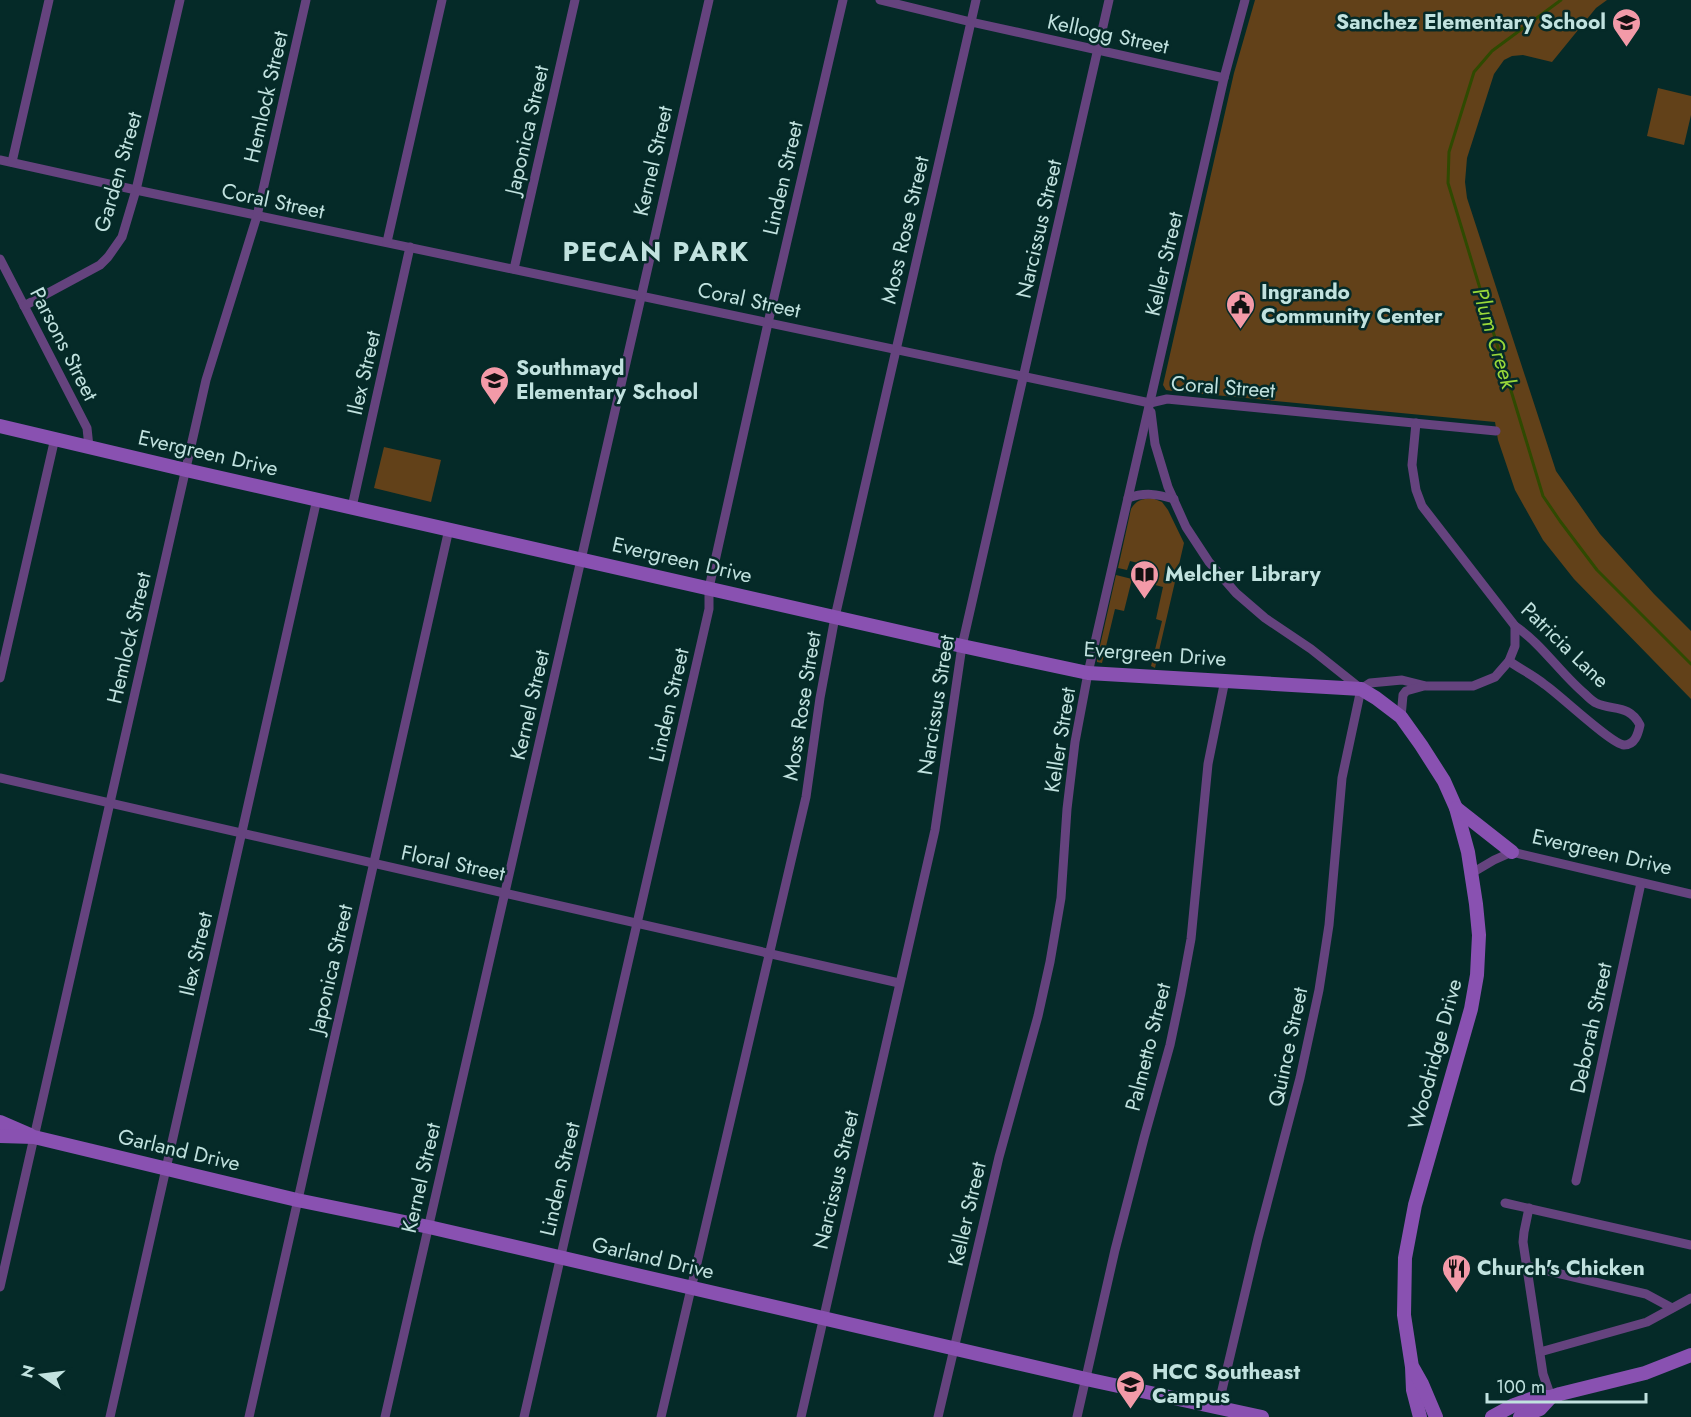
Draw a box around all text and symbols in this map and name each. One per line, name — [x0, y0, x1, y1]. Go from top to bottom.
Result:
street label: Kellogg Street — [1044, 6, 1172, 62]
school or university icon: Sanchez Elementary School — [1611, 6, 1643, 48]
place label: Sanchez Elementary School — [1336, 7, 1606, 37]
street label: Hemlock Street — [236, 28, 296, 166]
street label: Japonica Street — [497, 63, 556, 200]
street label: Kernel Street — [626, 103, 680, 219]
street label: Garden Street — [87, 108, 149, 236]
street label: Linden Street — [755, 118, 811, 238]
street label: Moss Rose Street — [873, 153, 937, 307]
street label: Narcissus Street — [1008, 157, 1070, 301]
street label: Coral Street — [219, 175, 327, 227]
street label: Keller Street — [1137, 209, 1191, 319]
district label: PECAN PARK — [562, 232, 750, 271]
street label: Coral Street — [695, 274, 803, 326]
place label: Ingrando Community Center — [1261, 277, 1443, 331]
street label: Parsons Street — [22, 282, 106, 406]
water label: Plum Creek — [1464, 284, 1526, 394]
public building icon: Ingrando Community Center — [1224, 288, 1256, 330]
street label: Ilex Street — [340, 328, 388, 418]
place label: Southmayd Elementary School — [516, 353, 698, 407]
school or university icon: Southmayd Elementary School — [479, 364, 511, 406]
street label: Coral Street — [1170, 368, 1276, 406]
street label: Evergreen Drive — [135, 422, 281, 484]
street label: Evergreen Drive — [609, 529, 755, 591]
library icon: Melcher Library — [1128, 558, 1160, 600]
place label: Melcher Library — [1165, 559, 1322, 589]
street label: Hemlock Street — [99, 569, 159, 707]
street label: Patricia Lane — [1514, 595, 1616, 695]
street label: Moss Rose Street — [775, 629, 829, 783]
street label: Narcissus Street — [910, 633, 962, 777]
street label: Evergreen Drive — [1083, 634, 1227, 674]
street label: Linden Street — [641, 645, 697, 765]
street label: Kernel Street — [503, 647, 557, 763]
street label: Keller Street — [1037, 685, 1083, 795]
street label: Evergreen Drive — [1529, 821, 1675, 883]
street label: Floral Street — [398, 837, 508, 889]
street label: Japonica Street — [301, 902, 360, 1039]
street label: Ilex Street — [172, 909, 220, 999]
street label: Deborah Street — [1562, 960, 1620, 1096]
street label: Woodridge Drive — [1401, 975, 1470, 1132]
street label: Palmetto Street — [1118, 980, 1178, 1114]
street label: Quince Street — [1261, 985, 1315, 1109]
street label: Narcissus Street — [805, 1108, 867, 1252]
street label: Linden Street — [532, 1119, 588, 1239]
street label: Kernel Street — [394, 1120, 448, 1236]
street label: Garland Drive — [115, 1121, 243, 1179]
street label: Keller Street — [940, 1159, 994, 1269]
street label: Garland Drive — [589, 1229, 717, 1287]
restaurant icon: Church's Chicken — [1440, 1252, 1472, 1294]
place label: Church's Chicken — [1477, 1253, 1645, 1283]
north arrow — [12, 1345, 72, 1405]
place label: HCC Southeast Campus — [1152, 1357, 1300, 1411]
text: N — [15, 1363, 41, 1380]
scale bar — [1487, 1366, 1646, 1404]
school or university icon: HCC Southeast Campus — [1115, 1368, 1147, 1410]
text: 100 m — [1496, 1374, 1545, 1400]

